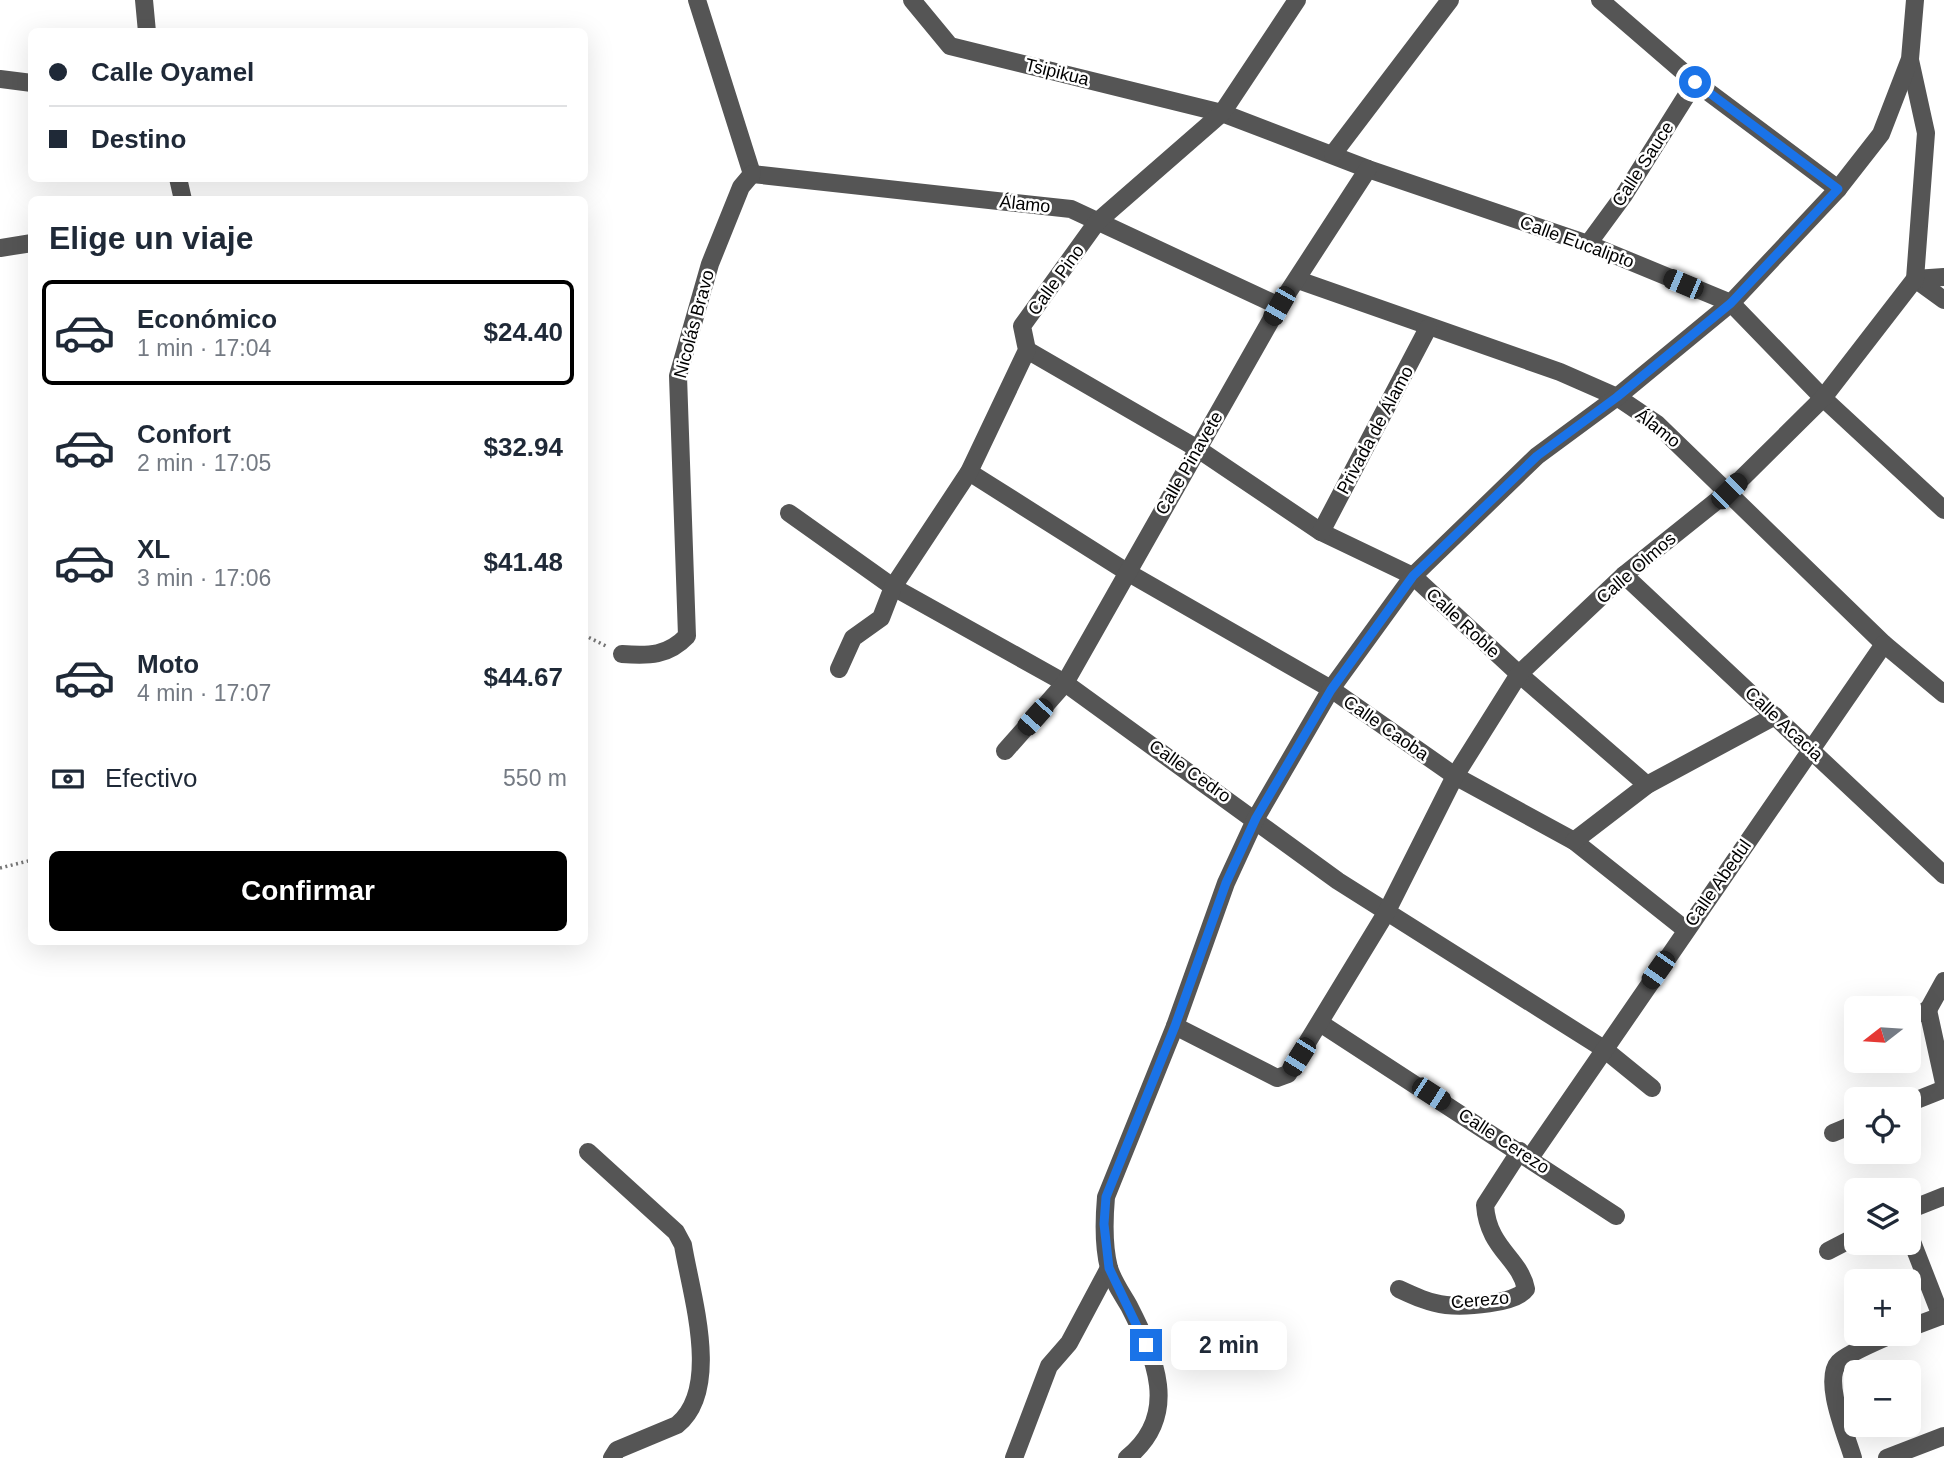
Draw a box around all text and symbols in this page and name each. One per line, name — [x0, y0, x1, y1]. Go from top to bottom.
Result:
street label: Tsipikua — [1023, 54, 1092, 90]
text: Calle Oyamel — [91, 57, 254, 87]
route start — [1679, 66, 1711, 98]
street label: Calle Sauce — [1608, 118, 1678, 210]
text: Destino — [91, 124, 186, 154]
street label: Álamo — [999, 191, 1051, 217]
street label: Calle Eucalipto — [1517, 212, 1637, 272]
text: Elige un viaje — [49, 220, 254, 256]
street label: Calle Pino — [1024, 241, 1088, 319]
car — [1660, 266, 1707, 302]
street label: Nicolás Bravo — [670, 268, 718, 380]
car — [1260, 283, 1299, 329]
icon: car — [53, 301, 116, 364]
text: Económico — [137, 304, 277, 334]
text: $24.40 — [483, 317, 563, 347]
text: 1 min · 17:04 — [137, 335, 271, 361]
street label: Privada de Álamo — [1333, 363, 1417, 497]
street label: Álamo — [1632, 404, 1684, 452]
street label: Calle Pinavete — [1151, 408, 1227, 518]
icon: car — [53, 416, 116, 479]
text: Confort — [137, 419, 231, 449]
text: $32.94 — [483, 432, 563, 462]
text: 2 min · 17:05 — [137, 450, 271, 476]
car — [1707, 469, 1752, 513]
street label: Calle Olmos — [1592, 528, 1680, 608]
icon: car — [53, 531, 116, 594]
text: XL — [137, 534, 170, 564]
text: $41.48 — [483, 547, 563, 577]
text: 3 min · 17:06 — [137, 565, 271, 591]
street label: Calle Roble — [1422, 584, 1504, 662]
icon: car — [53, 646, 116, 709]
text: Moto — [137, 649, 199, 679]
text: $44.67 — [483, 662, 563, 692]
text: 4 min · 17:07 — [137, 680, 271, 706]
street label: Calle Acacia — [1741, 683, 1828, 766]
street label: Calle Caoba — [1340, 691, 1433, 765]
car — [1014, 694, 1057, 740]
street label: Calle Cedro — [1145, 736, 1235, 806]
icon: cash — [49, 760, 87, 798]
text: Efectivo — [105, 763, 198, 793]
text: 550 m — [503, 765, 567, 791]
street label: Calle Abedul — [1681, 836, 1755, 930]
button: Confirmar — [49, 851, 567, 931]
car — [1638, 947, 1679, 993]
north arrow — [1844, 996, 1922, 1073]
map controls — [1844, 996, 1921, 1437]
car — [1279, 1034, 1320, 1080]
car — [1408, 1074, 1455, 1114]
button: locate — [1844, 1087, 1921, 1164]
street label: Calle Cerezo — [1455, 1104, 1553, 1178]
button: layers — [1844, 1178, 1921, 1255]
button: + — [1844, 1269, 1921, 1346]
street label: Cerezo — [1450, 1288, 1510, 1312]
callout: 2 min — [1170, 1320, 1286, 1370]
route end — [1130, 1329, 1162, 1361]
text: 2 min — [1199, 1332, 1259, 1358]
button: − — [1844, 1360, 1921, 1437]

